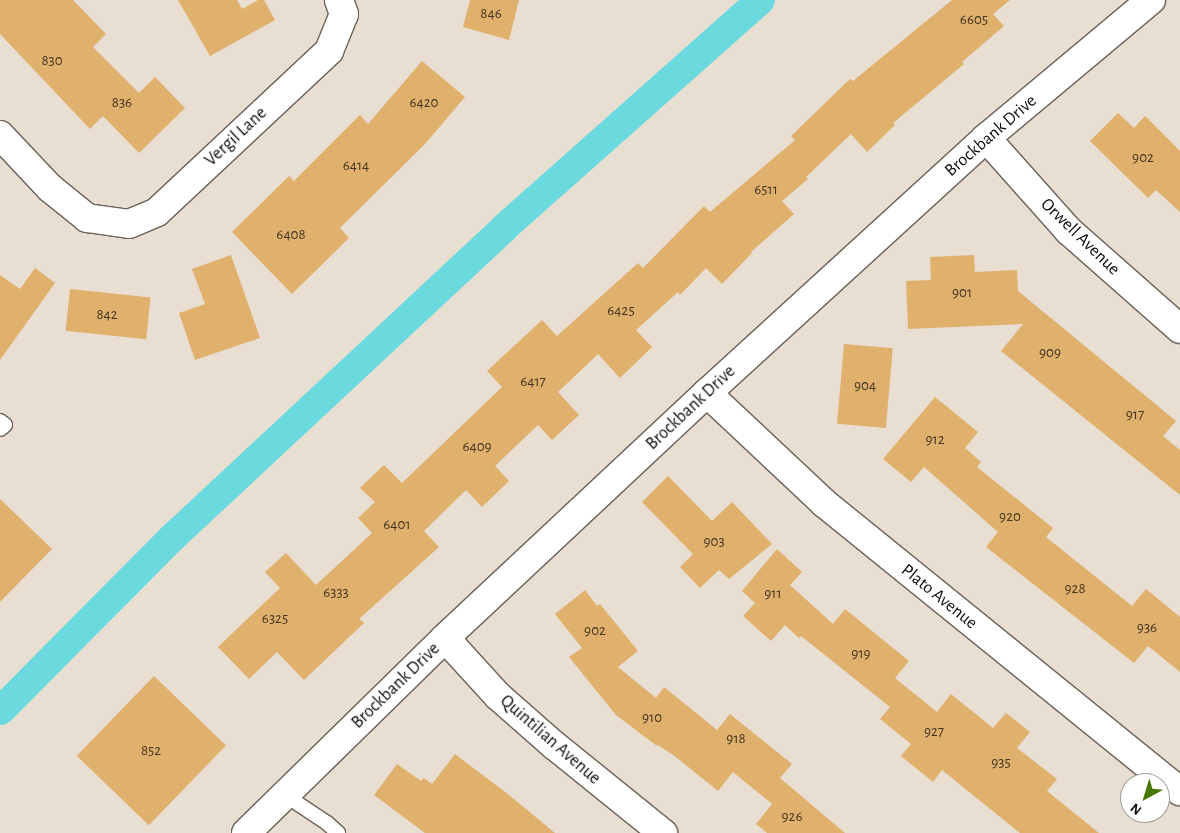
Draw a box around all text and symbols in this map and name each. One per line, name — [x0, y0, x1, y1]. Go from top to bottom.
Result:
house number: 846 — [480, 5, 502, 23]
house number: 6605 — [960, 11, 988, 29]
house number: 830 — [41, 52, 63, 70]
street label: Brockbank Drive — [941, 90, 1041, 182]
house number: 836 — [112, 94, 132, 112]
house number: 6420 — [409, 94, 439, 112]
street label: Vergil Lane — [200, 103, 272, 171]
house number: 902 — [1132, 149, 1154, 167]
house number: 6414 — [343, 157, 369, 175]
house number: 6511 — [754, 181, 778, 199]
street label: Orwell Avenue — [1036, 194, 1124, 280]
house number: 6408 — [276, 226, 306, 244]
house number: 901 — [952, 284, 972, 302]
house number: 6425 — [607, 302, 635, 320]
house number: 842 — [96, 306, 118, 324]
house number: 909 — [1039, 344, 1061, 362]
street label: Brockbank Drive — [642, 361, 740, 455]
house number: 6417 — [520, 373, 546, 391]
house number: 904 — [854, 377, 876, 395]
house number: 917 — [1126, 406, 1144, 424]
house number: 912 — [925, 431, 945, 449]
house number: 6409 — [462, 438, 492, 456]
house number: 920 — [999, 508, 1021, 526]
house number: 6401 — [383, 516, 411, 534]
house number: 903 — [703, 533, 725, 551]
street label: Plato Avenue — [896, 560, 982, 634]
house number: 928 — [1065, 580, 1085, 598]
house number: 6333 — [323, 584, 349, 602]
house number: 911 — [764, 585, 782, 603]
house number: 6325 — [262, 610, 288, 628]
house number: 936 — [1137, 619, 1157, 637]
house number: 902 — [584, 622, 606, 640]
street label: Brockbank Drive — [347, 638, 445, 734]
house number: 919 — [851, 645, 871, 663]
street label: Quintilian Avenue — [495, 690, 605, 790]
house number: 910 — [642, 709, 662, 727]
house number: 927 — [924, 723, 944, 741]
house number: 918 — [726, 730, 746, 748]
house number: 852 — [141, 742, 161, 760]
house number: 935 — [991, 754, 1011, 772]
north arrow — [1120, 773, 1170, 823]
text: N — [1128, 800, 1144, 817]
house number: 926 — [782, 808, 802, 826]

